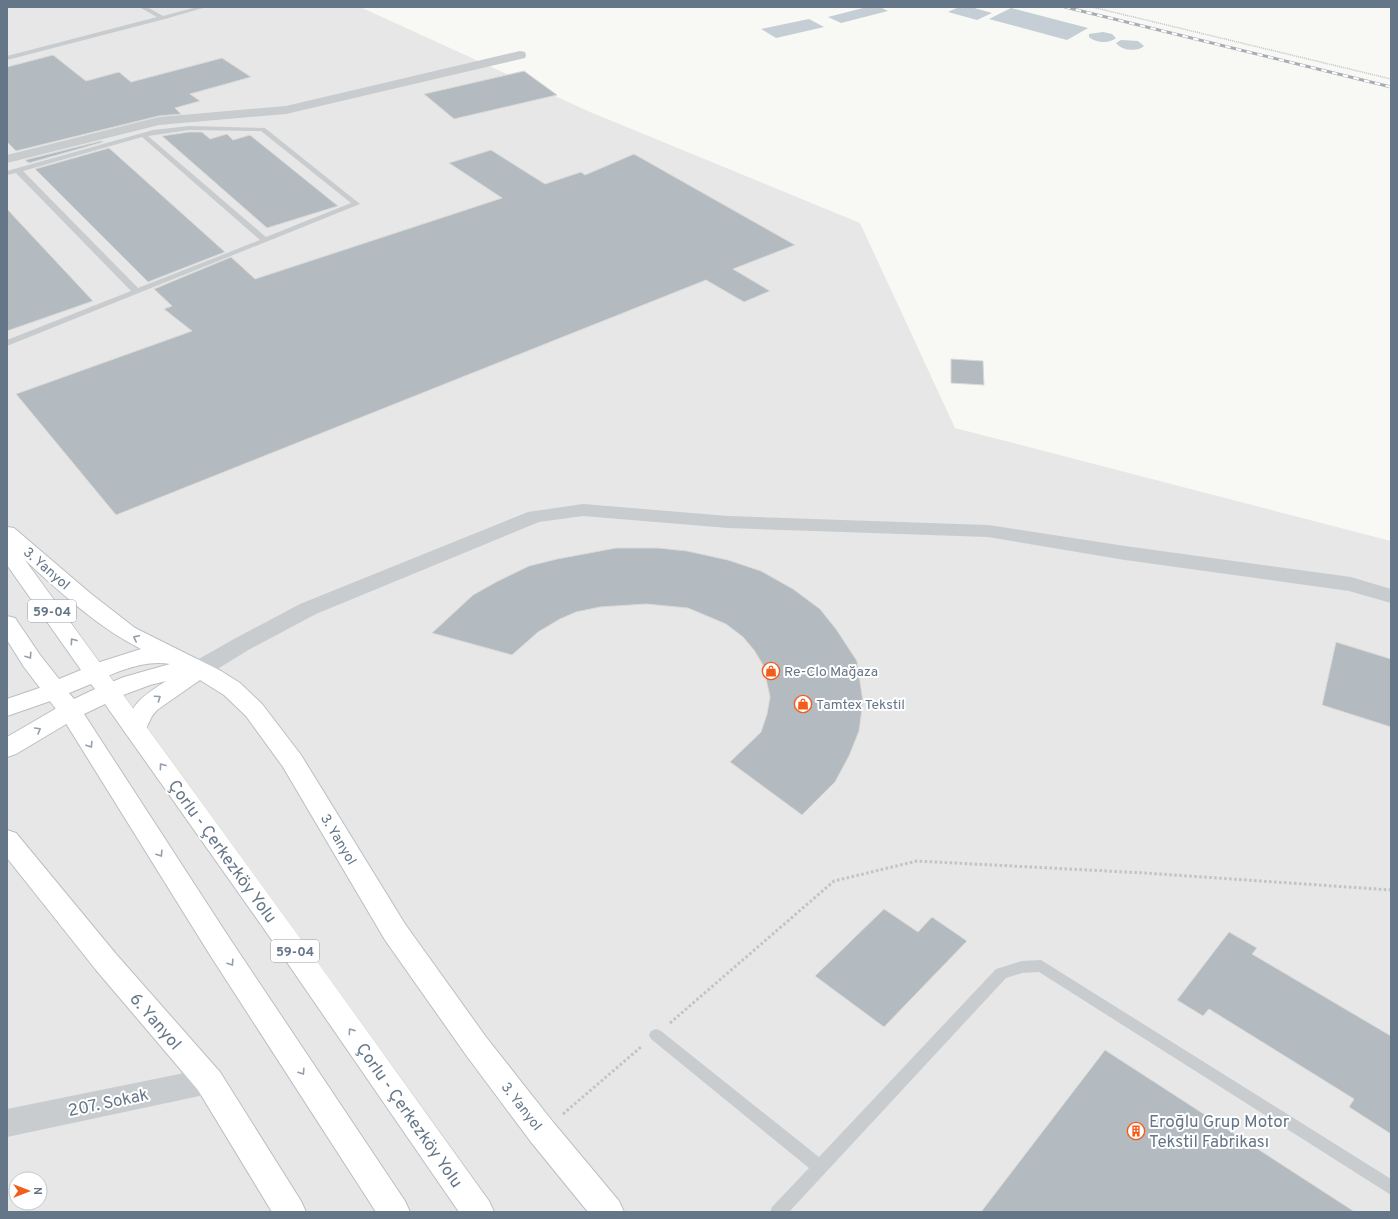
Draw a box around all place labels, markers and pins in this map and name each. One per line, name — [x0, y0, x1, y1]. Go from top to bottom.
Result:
shop icon: Re-Clo Mağaza — [761, 661, 781, 681]
place label: Re-Clo Mağaza — [784, 664, 878, 681]
shop icon: Tamtex Tekstil — [793, 694, 813, 714]
place label: Tamtex Tekstil — [816, 697, 905, 714]
place label: Eroğlu Grup Motor Tekstil Fabrikası — [1149, 1112, 1290, 1154]
building icon: Eroğlu Grup Motor Tekstil Fabrikası — [1126, 1121, 1146, 1141]

